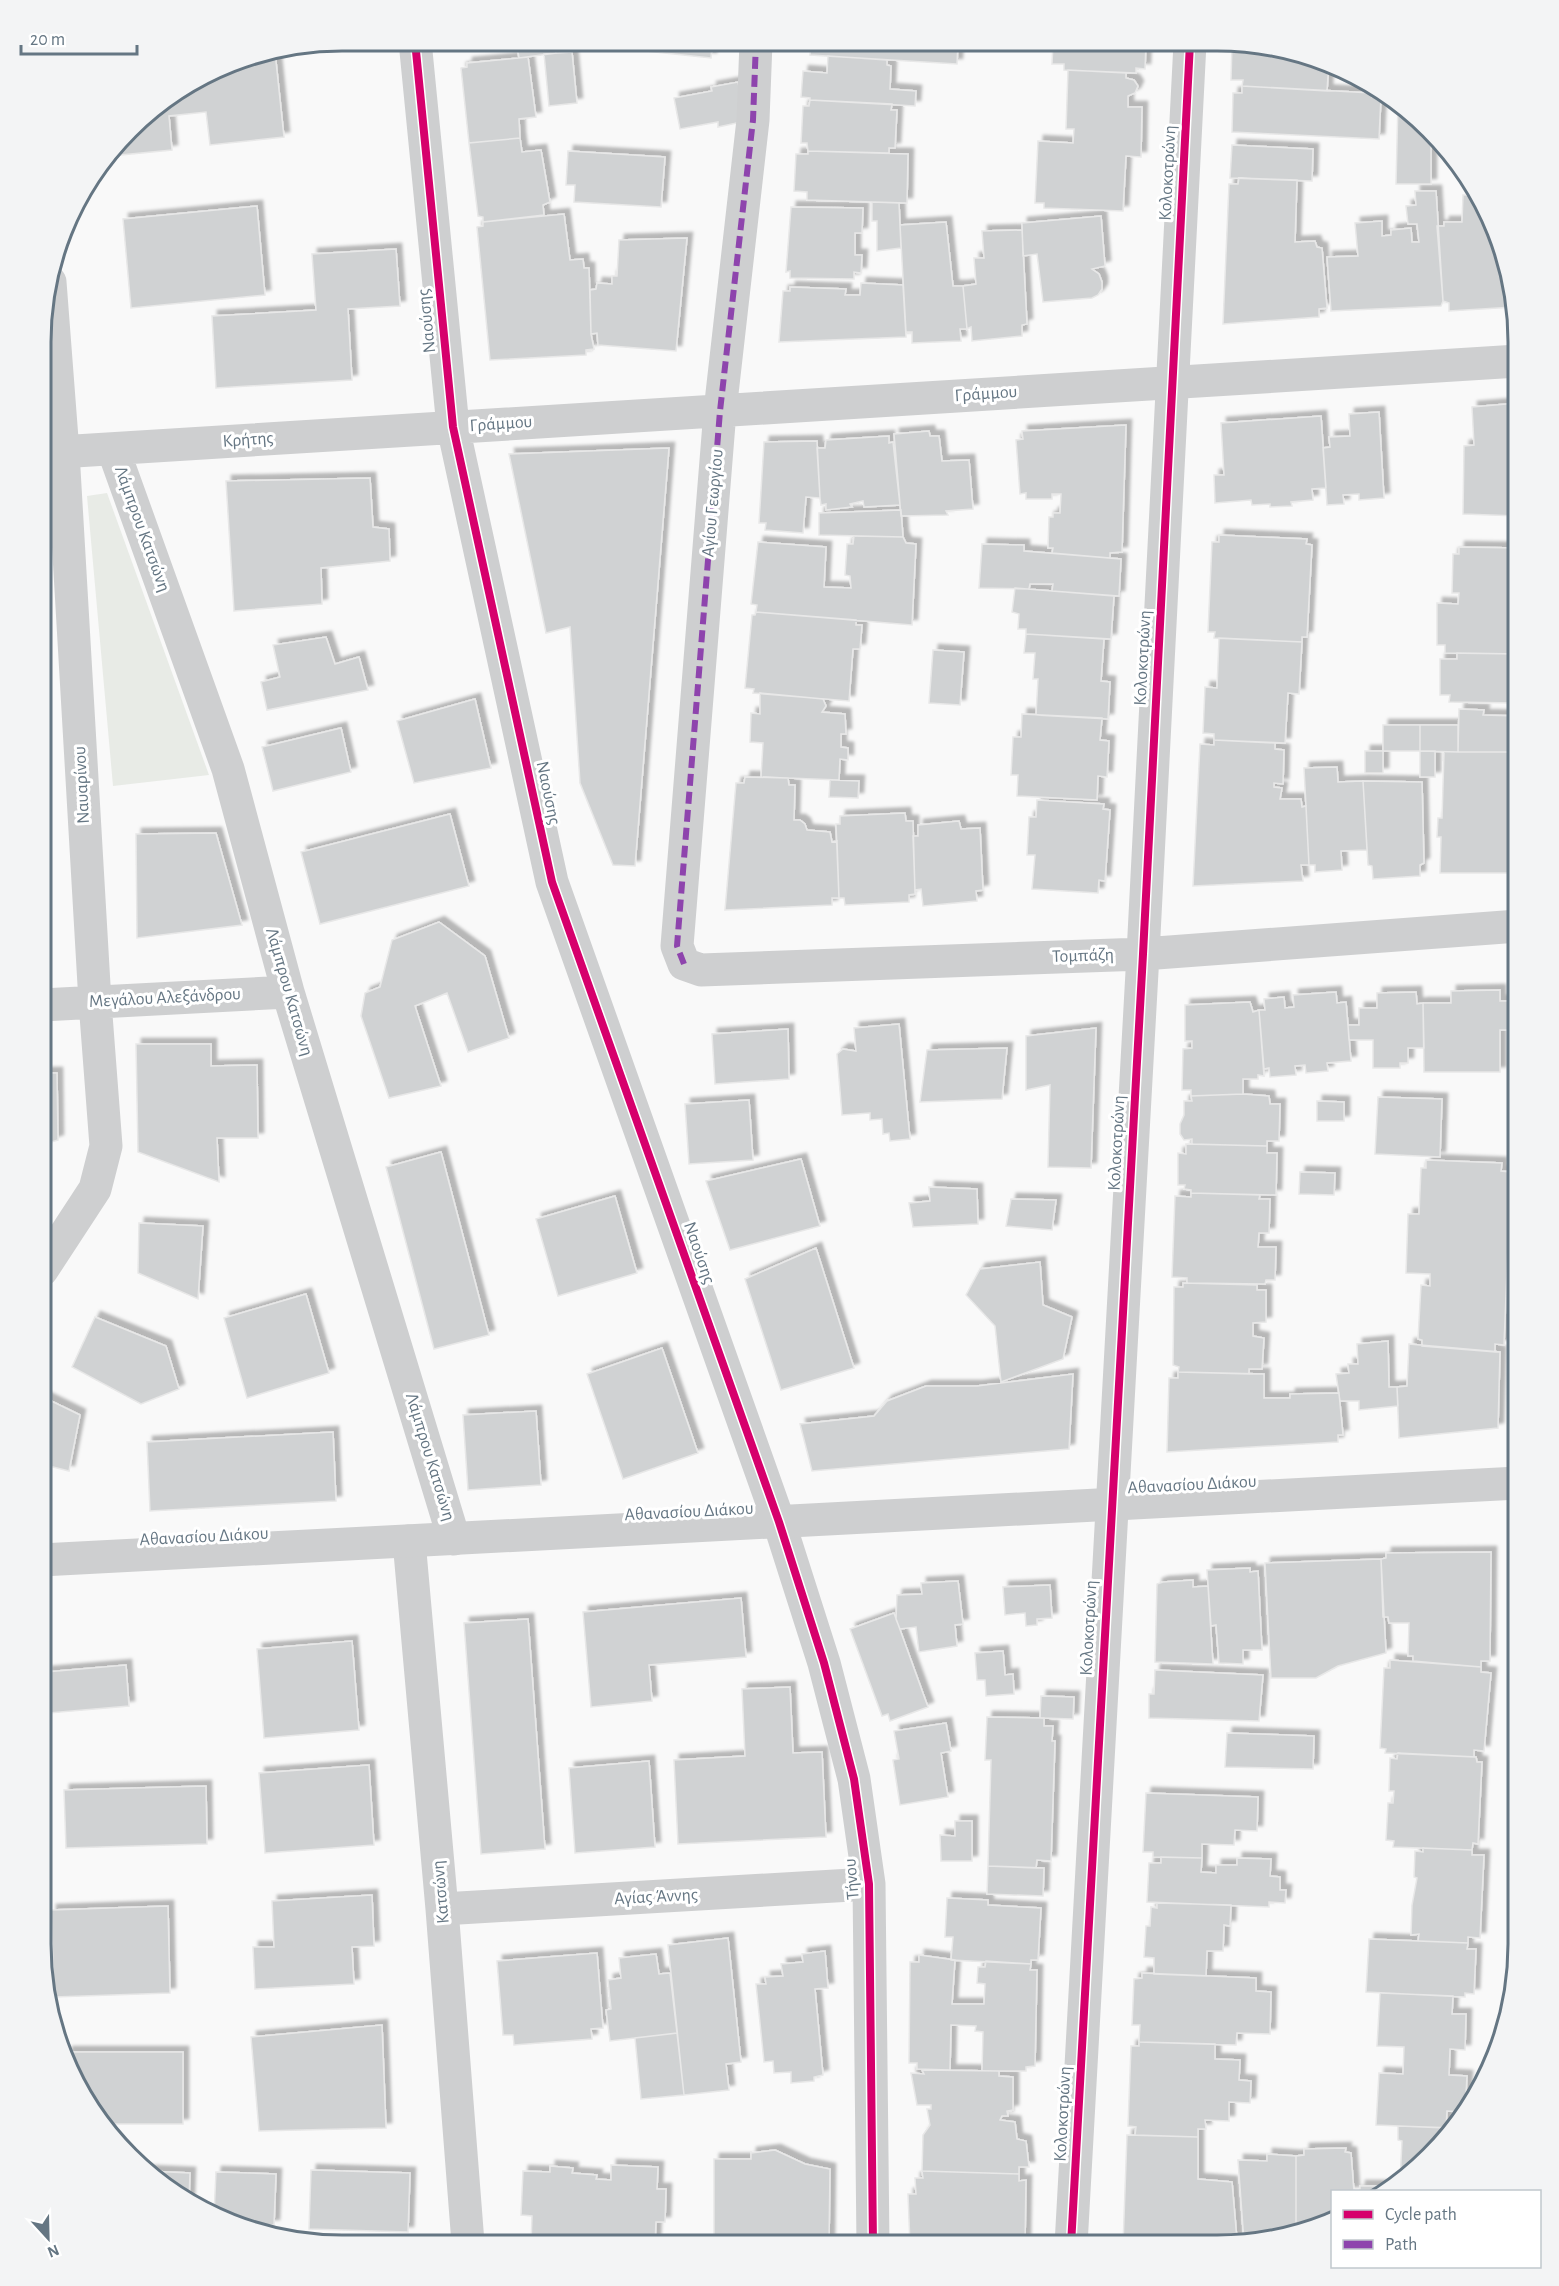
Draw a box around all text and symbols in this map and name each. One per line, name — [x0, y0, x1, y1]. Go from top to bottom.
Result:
scale bar — [21, 18, 136, 56]
text: 20 m — [30, 31, 65, 49]
street label: Κολοκοτρώνη — [1157, 125, 1179, 221]
street label: Ναούσης — [415, 288, 439, 354]
street label: Γράμμου — [954, 383, 1018, 405]
street label: Γράμμου — [469, 413, 533, 435]
street label: Κρήτης — [222, 429, 274, 451]
street label: Αγίου Γεωργίου — [698, 448, 727, 558]
street label: Λάμπρου Κατσώνη — [111, 464, 173, 594]
street label: Κολοκοτρώνη — [1132, 610, 1154, 706]
street label: Ναυαρίνου — [70, 746, 93, 824]
street label: Ναούσης — [532, 760, 564, 826]
street label: Λάμπρου Κατσώνη — [262, 926, 316, 1058]
street label: Τομπάζη — [1052, 946, 1114, 966]
street label: Μεγάλου Αλεξάνδρου — [89, 985, 241, 1011]
street label: Κολοκοτρώνη — [1106, 1095, 1128, 1191]
street label: Ναούσης — [680, 1220, 718, 1286]
street label: Λάμπρου Κατσώνη — [402, 1391, 458, 1523]
street label: Αθανασίου Διάκου — [1127, 1472, 1257, 1497]
street label: Αθανασίου Διάκου — [624, 1499, 754, 1524]
street label: Αθανασίου Διάκου — [139, 1524, 269, 1549]
street label: Κολοκοτρώνη — [1078, 1580, 1100, 1676]
street label: Τήνου — [841, 1858, 863, 1900]
street label: Κατσώνη — [429, 1860, 453, 1924]
street label: Αγίας Άννης — [614, 1885, 698, 1908]
street label: Κολοκοτρώνη — [1052, 2066, 1074, 2162]
legend — [1331, 2190, 1541, 2268]
text: Cycle path — [1385, 2206, 1457, 2224]
north arrow — [18, 2208, 78, 2268]
text: Path — [1385, 2236, 1417, 2254]
text: N — [45, 2241, 61, 2260]

